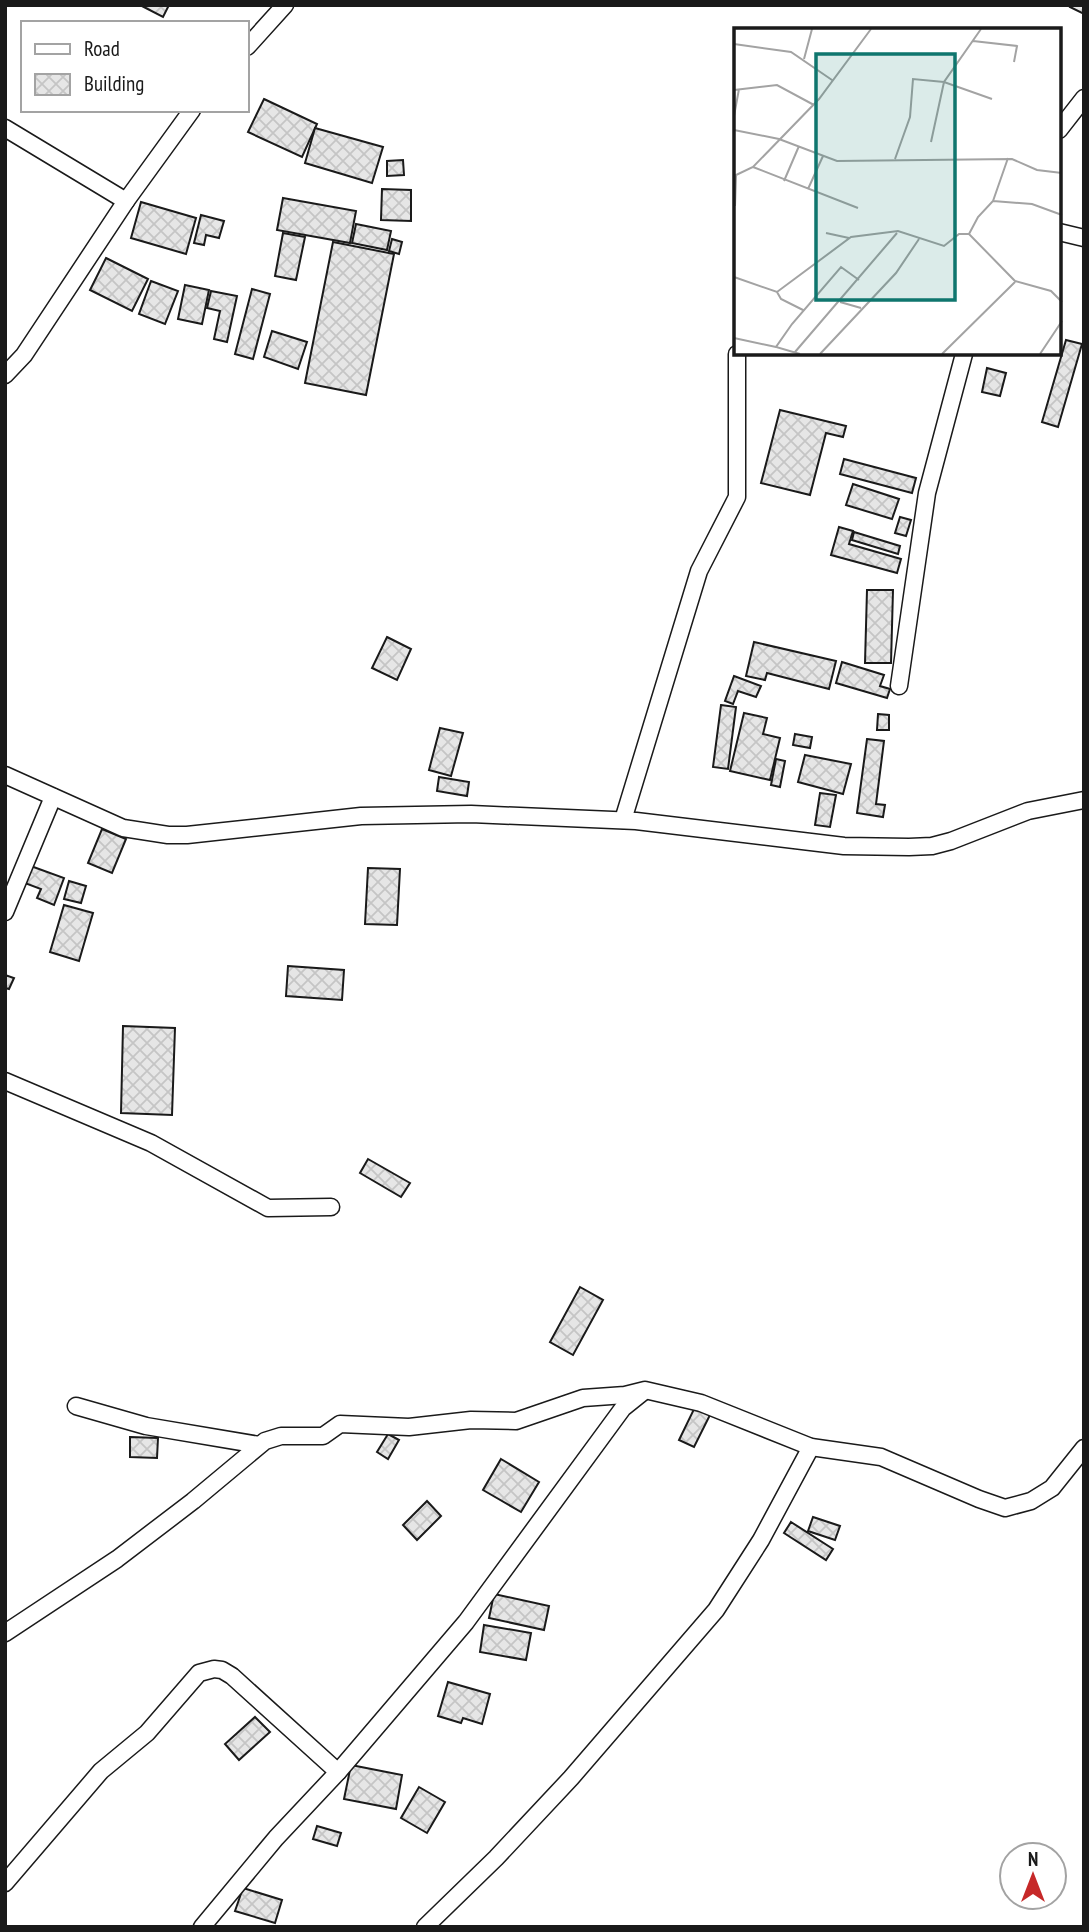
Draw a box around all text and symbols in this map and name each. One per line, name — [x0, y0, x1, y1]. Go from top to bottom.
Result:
legend — [21, 21, 248, 112]
inset map — [734, 28, 1061, 355]
text: Road — [84, 35, 120, 62]
text: Building — [84, 70, 144, 97]
north arrow — [998, 1841, 1068, 1911]
text: N — [1028, 1847, 1038, 1871]

